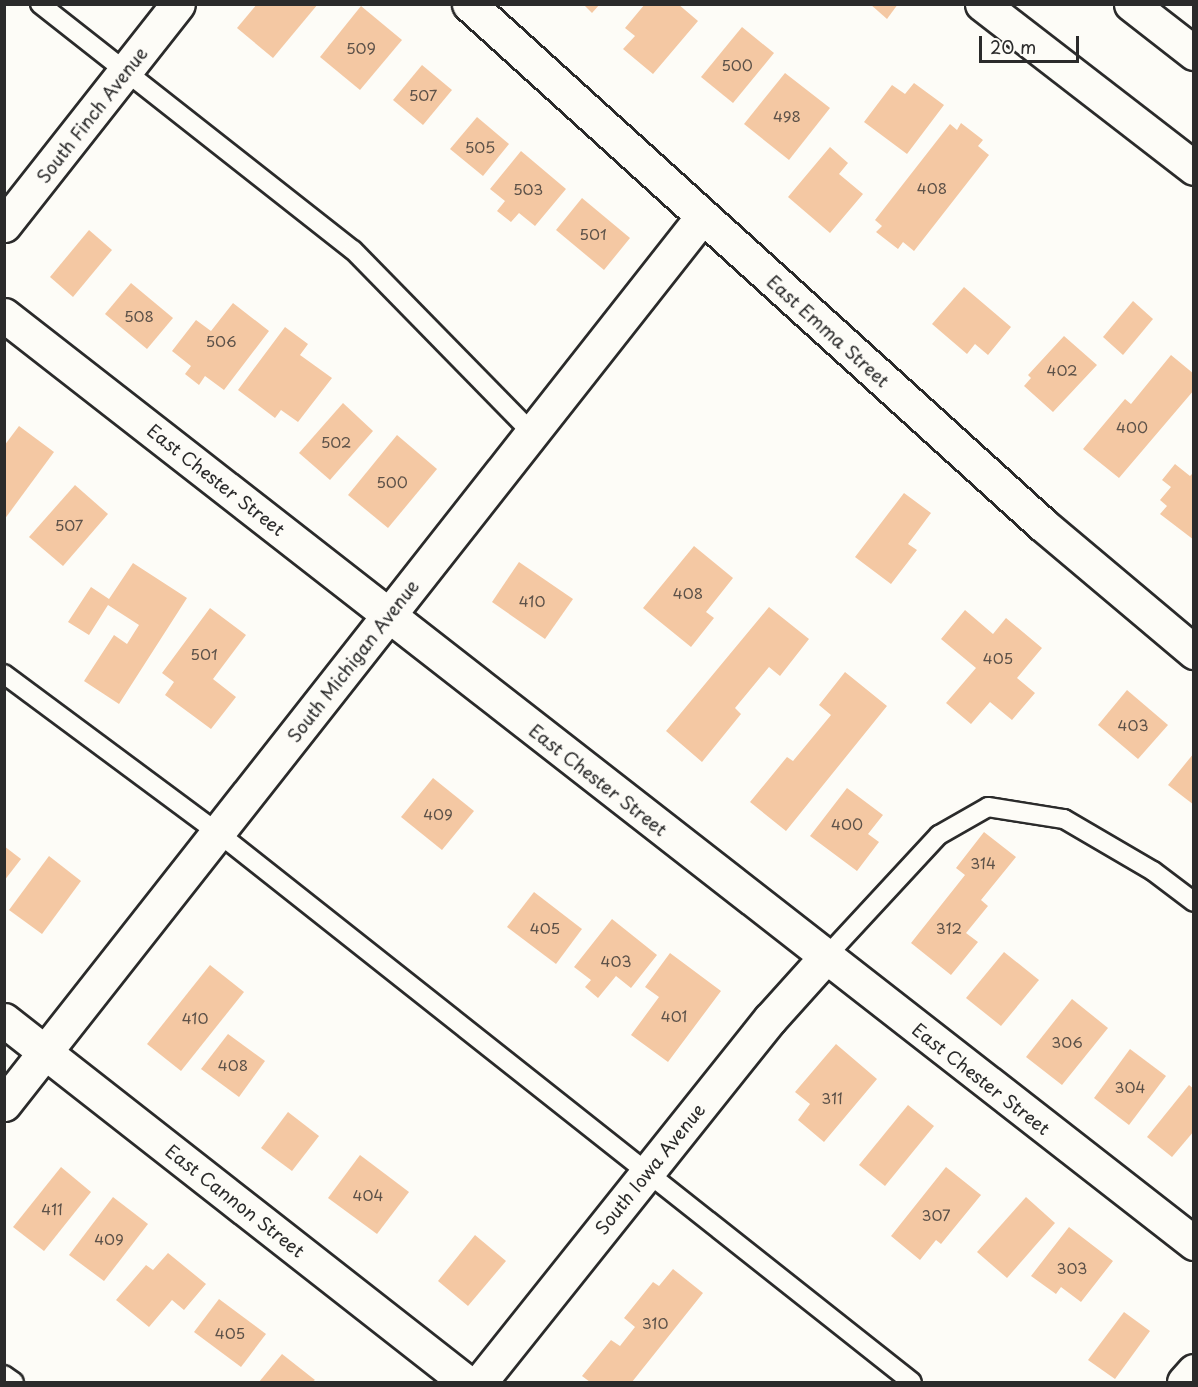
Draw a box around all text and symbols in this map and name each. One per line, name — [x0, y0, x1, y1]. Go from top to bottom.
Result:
scale bar — [982, 24, 1082, 62]
text: 20 m — [990, 33, 1036, 60]
house number: 509 — [346, 39, 376, 57]
street label: South Finch Avenue — [32, 42, 152, 188]
house number: 500 — [721, 56, 753, 74]
house number: 507 — [409, 86, 437, 104]
house number: 498 — [773, 107, 801, 125]
house number: 505 — [465, 138, 495, 156]
house number: 408 — [917, 179, 947, 197]
house number: 503 — [513, 180, 543, 198]
house number: 501 — [579, 225, 607, 243]
street label: East Emma Street — [762, 270, 894, 392]
house number: 508 — [124, 307, 154, 325]
house number: 506 — [205, 332, 237, 350]
house number: 402 — [1046, 361, 1078, 379]
house number: 400 — [1116, 418, 1148, 436]
street label: East Chester Street — [143, 419, 289, 541]
house number: 502 — [321, 433, 351, 451]
house number: 500 — [376, 473, 408, 491]
house number: 507 — [55, 516, 83, 534]
street label: South Michigan Avenue — [283, 575, 423, 747]
house number: 408 — [673, 584, 703, 602]
house number: 410 — [519, 592, 545, 610]
house number: 501 — [190, 645, 218, 663]
house number: 405 — [983, 649, 1013, 667]
house number: 403 — [1118, 716, 1148, 734]
street label: East Chester Street — [525, 719, 671, 841]
house number: 409 — [423, 805, 453, 823]
house number: 400 — [831, 815, 863, 833]
house number: 314 — [970, 854, 996, 872]
house number: 405 — [530, 919, 560, 937]
house number: 312 — [936, 919, 962, 937]
house number: 403 — [601, 952, 631, 970]
house number: 401 — [661, 1007, 687, 1025]
house number: 410 — [182, 1009, 208, 1027]
street label: East Chester Street — [908, 1018, 1054, 1140]
house number: 306 — [1051, 1033, 1083, 1051]
house number: 408 — [218, 1056, 248, 1074]
house number: 304 — [1115, 1078, 1145, 1096]
house number: 311 — [821, 1089, 843, 1107]
street label: South Iowa Avenue — [590, 1099, 710, 1239]
street label: East Cannon Street — [161, 1140, 309, 1262]
house number: 404 — [353, 1186, 383, 1204]
house number: 411 — [41, 1200, 63, 1218]
house number: 307 — [922, 1206, 950, 1224]
house number: 409 — [94, 1230, 124, 1248]
house number: 303 — [1057, 1259, 1087, 1277]
house number: 310 — [642, 1314, 668, 1332]
house number: 405 — [215, 1324, 245, 1342]

